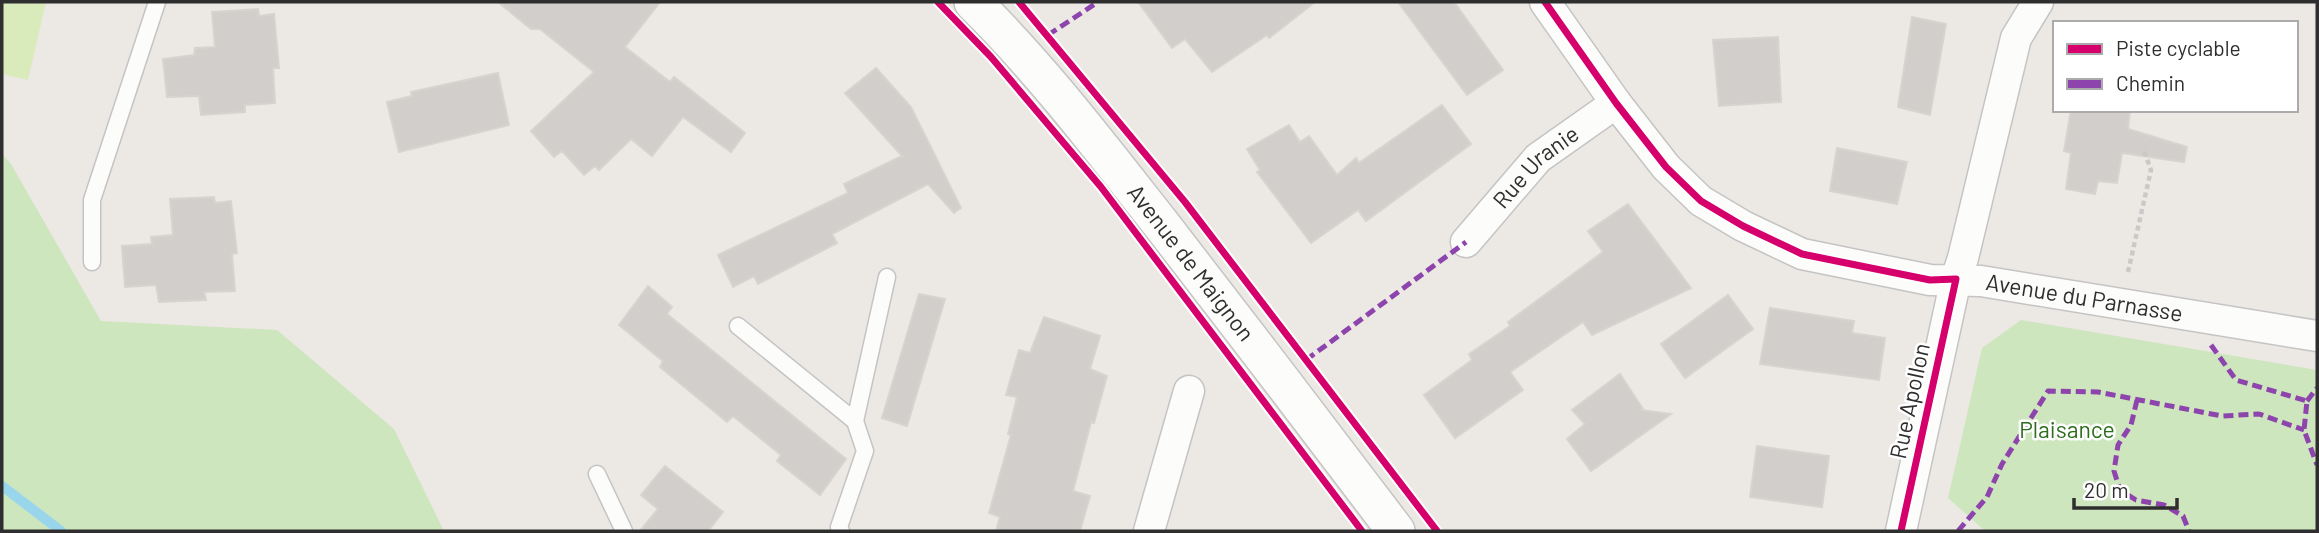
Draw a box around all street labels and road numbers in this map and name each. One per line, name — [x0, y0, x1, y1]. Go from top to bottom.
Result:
street label: Rue Uranie — [1486, 119, 1584, 214]
street label: Avenue de Maignon — [1122, 178, 1261, 346]
street label: Avenue du Parnasse — [1984, 267, 2185, 327]
street label: Rue Apollon — [1883, 340, 1935, 461]

